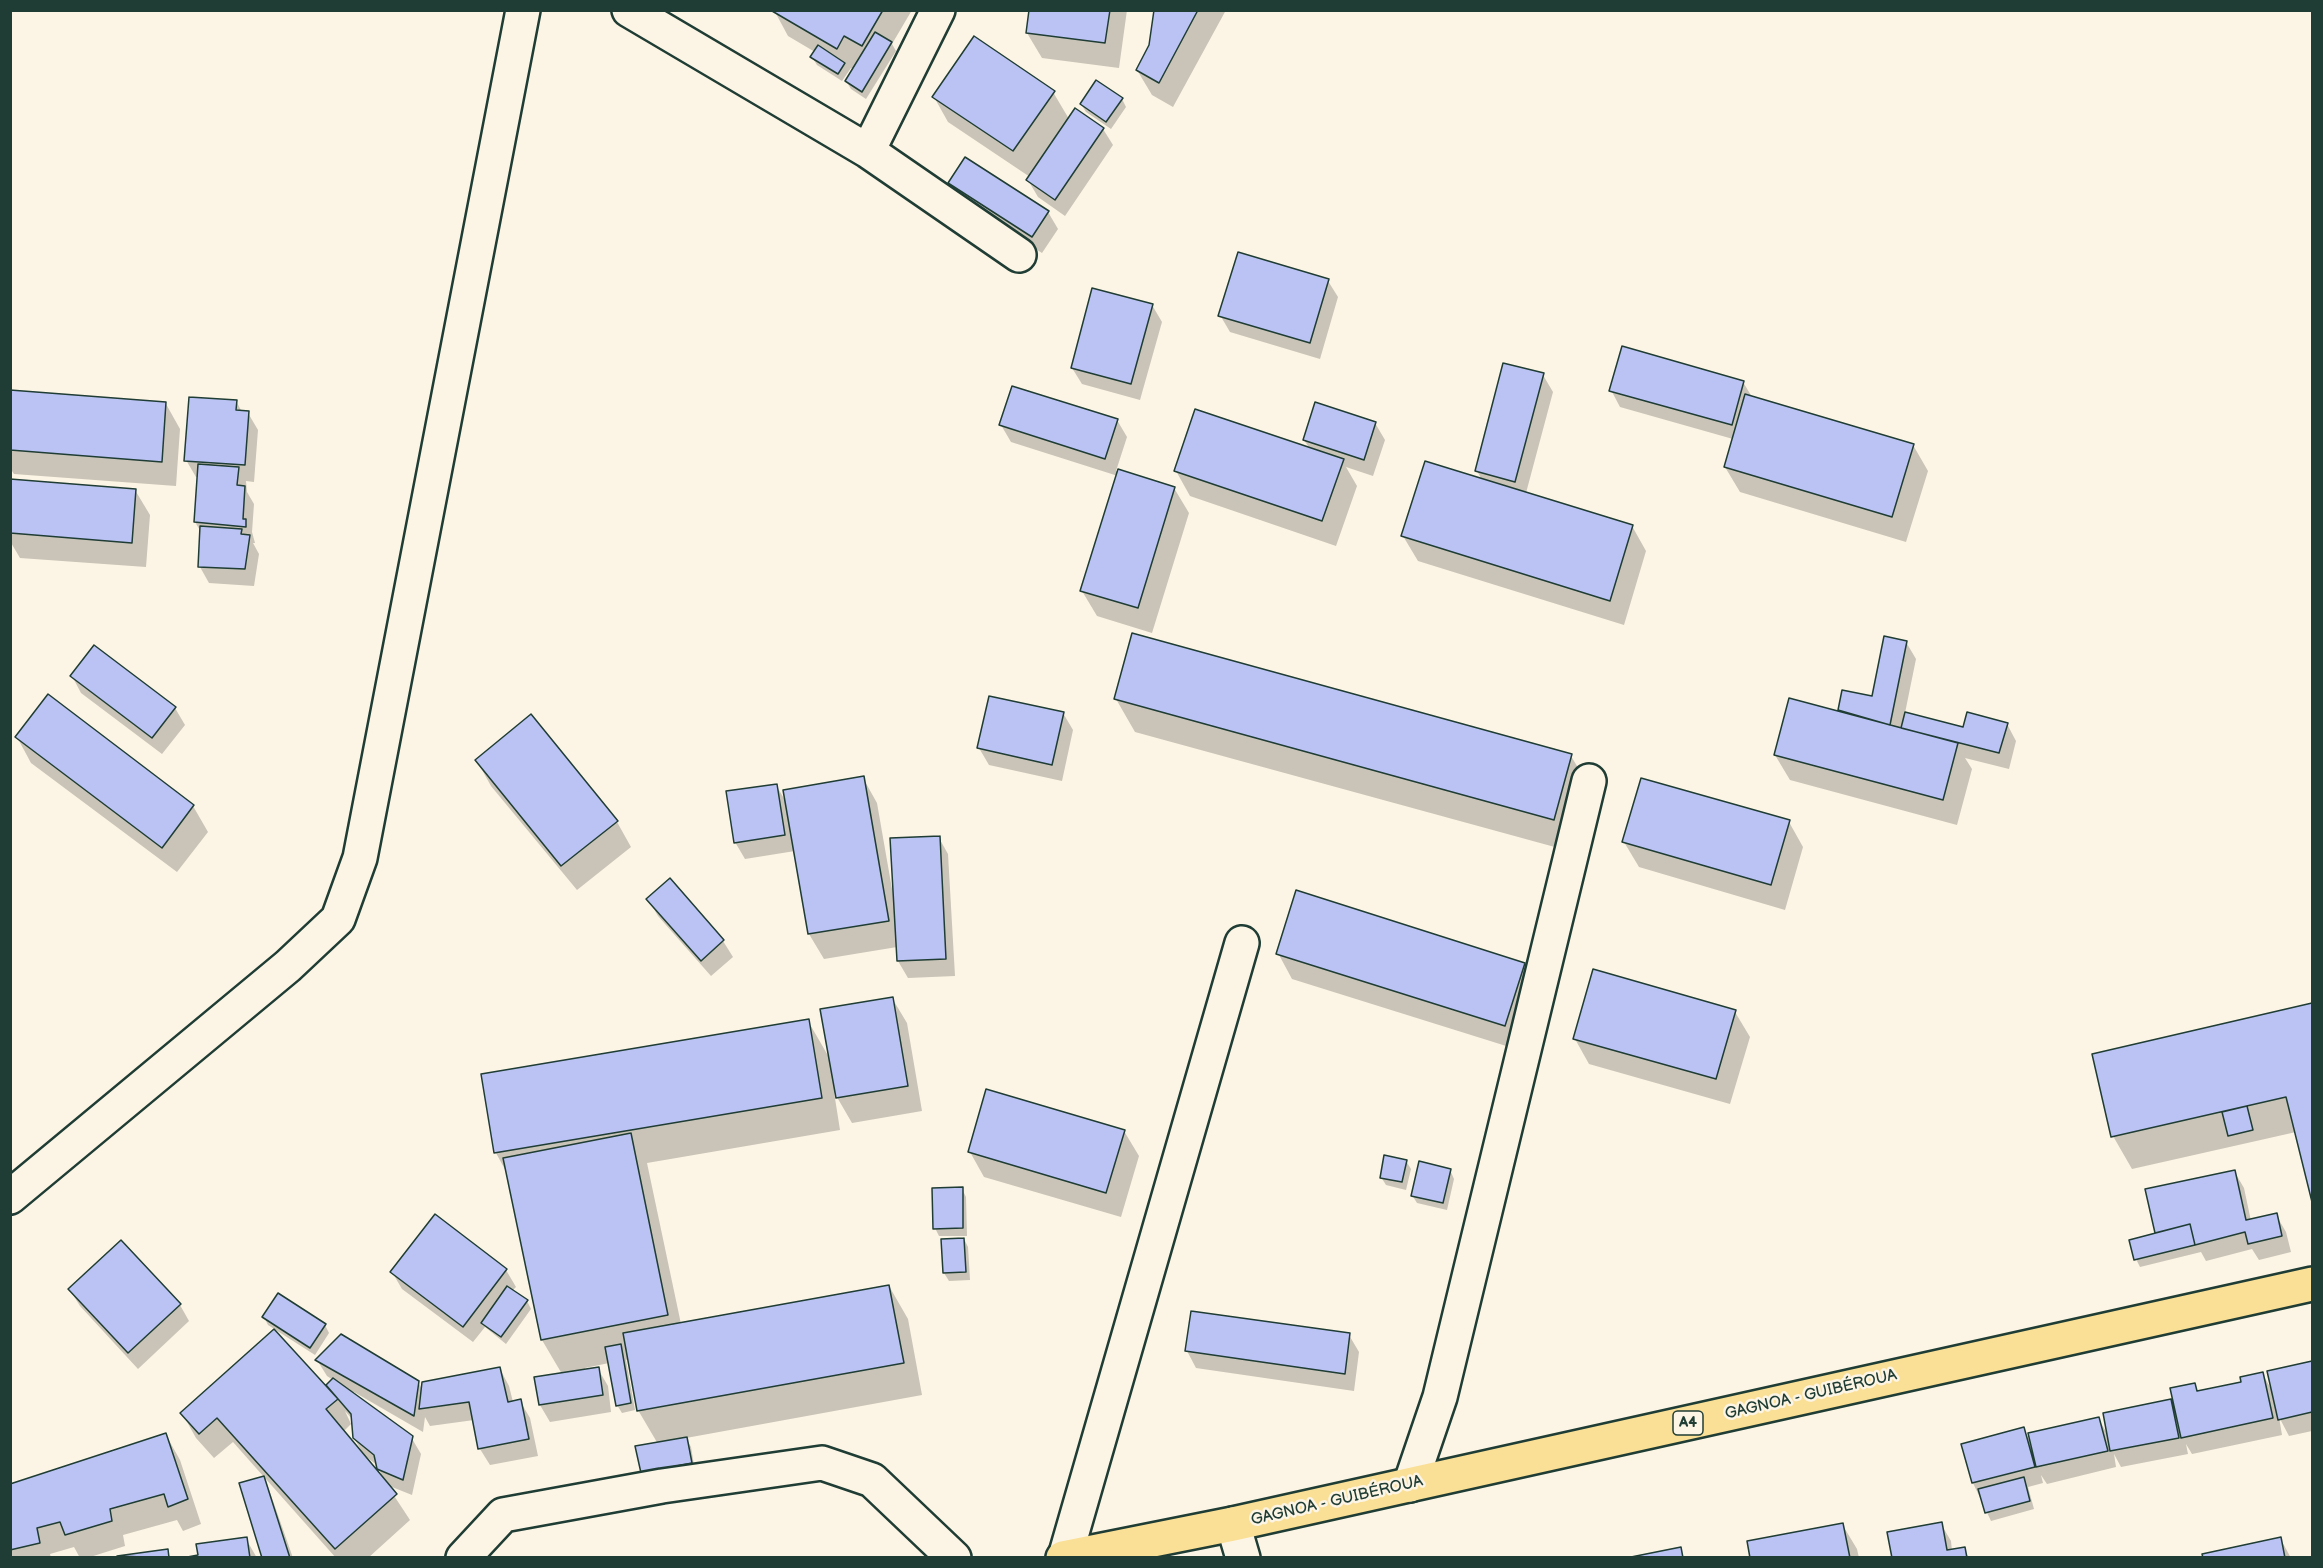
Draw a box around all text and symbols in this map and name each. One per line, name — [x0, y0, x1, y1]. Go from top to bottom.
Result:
street label: GAGNOA - GUIBÉROUA — [1723, 1366, 1899, 1424]
road number: A4 — [1673, 1411, 1703, 1435]
street label: GAGNOA - GUIBÉROUA — [1249, 1472, 1425, 1530]

